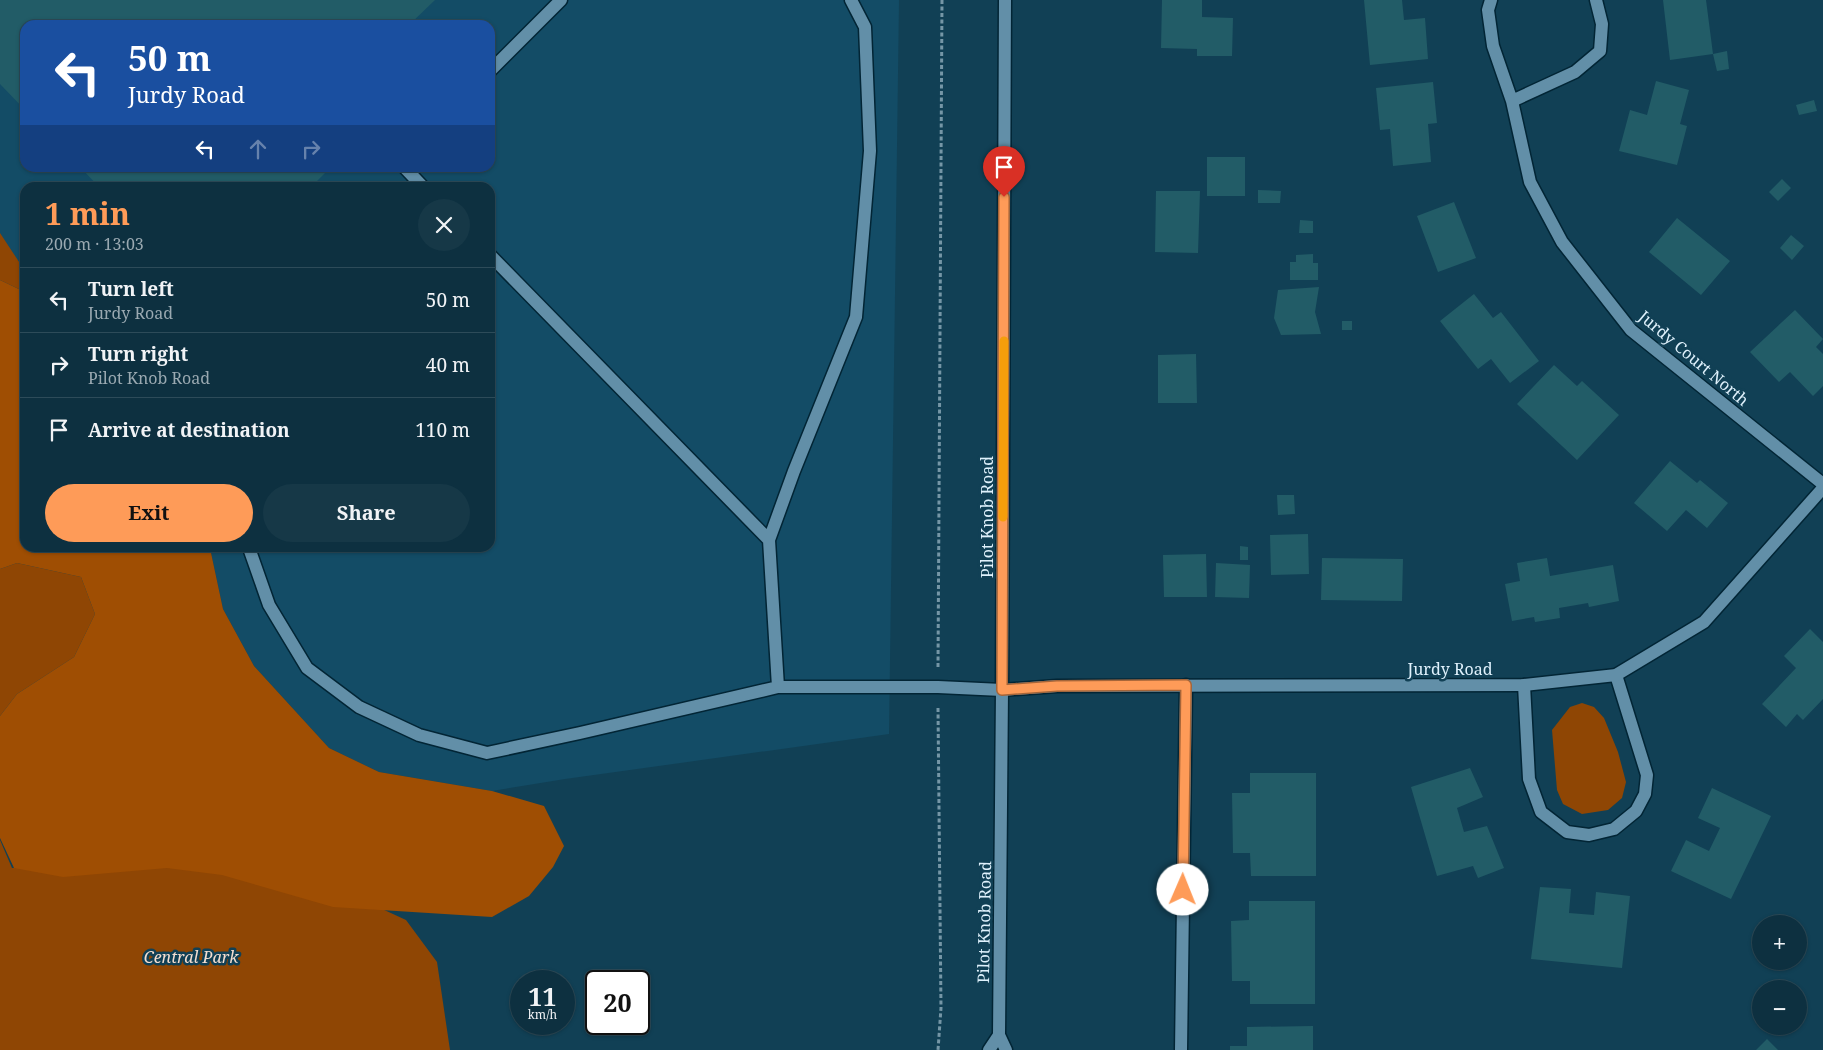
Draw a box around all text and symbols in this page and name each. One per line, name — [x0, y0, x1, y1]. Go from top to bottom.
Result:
text: 50 m — [128, 34, 211, 81]
icon: left — [45, 40, 110, 105]
text: Jurdy Road — [128, 79, 245, 109]
icon: left — [191, 135, 219, 163]
icon: ahead — [244, 135, 272, 163]
icon: right — [297, 135, 325, 163]
pin — [983, 146, 1025, 197]
icon: arrive — [990, 153, 1018, 181]
text: 1 min — [45, 193, 130, 234]
button: close — [418, 199, 470, 251]
text: 200 m · 13:03 — [45, 233, 144, 255]
text: Turn left — [88, 276, 174, 302]
icon: left — [45, 286, 73, 314]
text: 50 m — [426, 287, 470, 313]
text: Jurdy Road — [88, 302, 173, 324]
street label: Jurdy Court North — [1633, 305, 1754, 411]
text: Turn right — [88, 341, 188, 367]
icon: right — [45, 351, 73, 379]
text: 40 m — [426, 352, 470, 378]
text: Pilot Knob Road — [88, 367, 210, 389]
icon: arrive — [45, 416, 73, 444]
text: Arrive at destination — [88, 417, 290, 443]
text: 110 m — [415, 417, 470, 443]
street label: Pilot Knob Road — [976, 456, 998, 578]
button: Exit — [45, 484, 253, 542]
button: Share — [263, 484, 470, 542]
street label: Jurdy Road — [1407, 658, 1493, 680]
street label: Pilot Knob Road — [972, 861, 996, 983]
position arrow — [1156, 863, 1208, 915]
map controls — [1752, 915, 1807, 1035]
button: + — [1752, 915, 1807, 970]
park label: Central Park — [144, 946, 239, 968]
speed limit sign: 20 — [585, 970, 650, 1035]
text: 11 — [528, 979, 557, 1013]
button: − — [1752, 980, 1807, 1035]
text: km/h — [528, 1006, 557, 1023]

